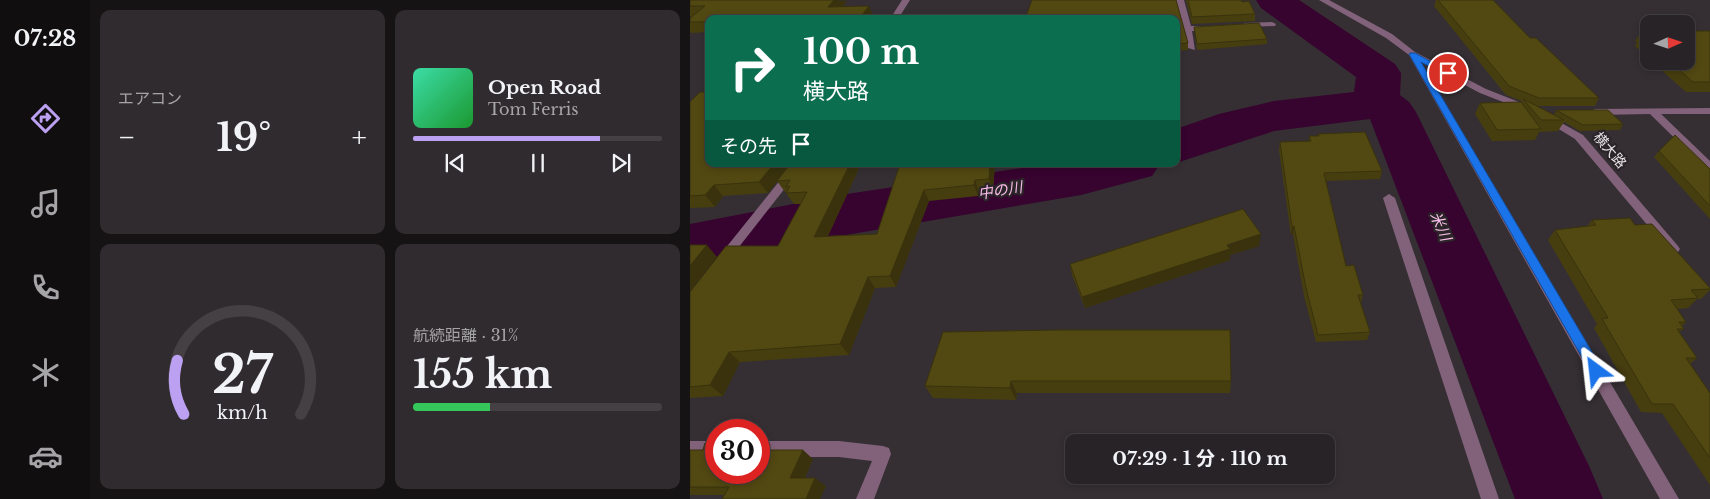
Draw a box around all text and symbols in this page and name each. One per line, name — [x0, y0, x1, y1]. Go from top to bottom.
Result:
north arrow — [1640, 15, 1695, 70]
map controls — [1640, 15, 1695, 70]
text: 07:28 — [14, 25, 76, 52]
text: 100 m — [803, 30, 919, 73]
icon: right — [720, 35, 785, 100]
pin — [1427, 52, 1469, 94]
icon: arrive — [1434, 59, 1462, 87]
text: Open Road — [488, 76, 601, 99]
text: 横大路 — [803, 78, 869, 105]
text: エアコン — [118, 88, 182, 108]
text: Tom Ferris — [488, 99, 579, 119]
icon: directions — [28, 101, 63, 136]
text: 19° — [216, 114, 271, 161]
text: − — [118, 120, 136, 155]
text: + — [352, 120, 367, 155]
street label: 横大路 — [1590, 128, 1630, 172]
icon: arrive — [787, 130, 815, 158]
text: その先 — [720, 135, 777, 158]
icon: previous — [441, 149, 469, 177]
icon: pause — [524, 149, 552, 177]
icon: next — [607, 149, 635, 177]
water label: 中の川 — [976, 177, 1026, 203]
icon: music — [28, 186, 63, 221]
water label: 米川 — [1426, 208, 1456, 245]
icon: phone — [28, 270, 63, 305]
text: 航続距離 · 31% — [413, 325, 518, 345]
text: 27 — [212, 343, 274, 407]
position arrow — [1569, 344, 1621, 396]
text: 155 km — [413, 351, 552, 398]
icon: climate — [28, 355, 63, 390]
text: km/h — [217, 402, 268, 424]
speed limit sign: 30 — [705, 419, 770, 484]
icon: car — [28, 439, 63, 474]
text: 07:29 · 1 分 · 110 m — [1113, 447, 1287, 470]

